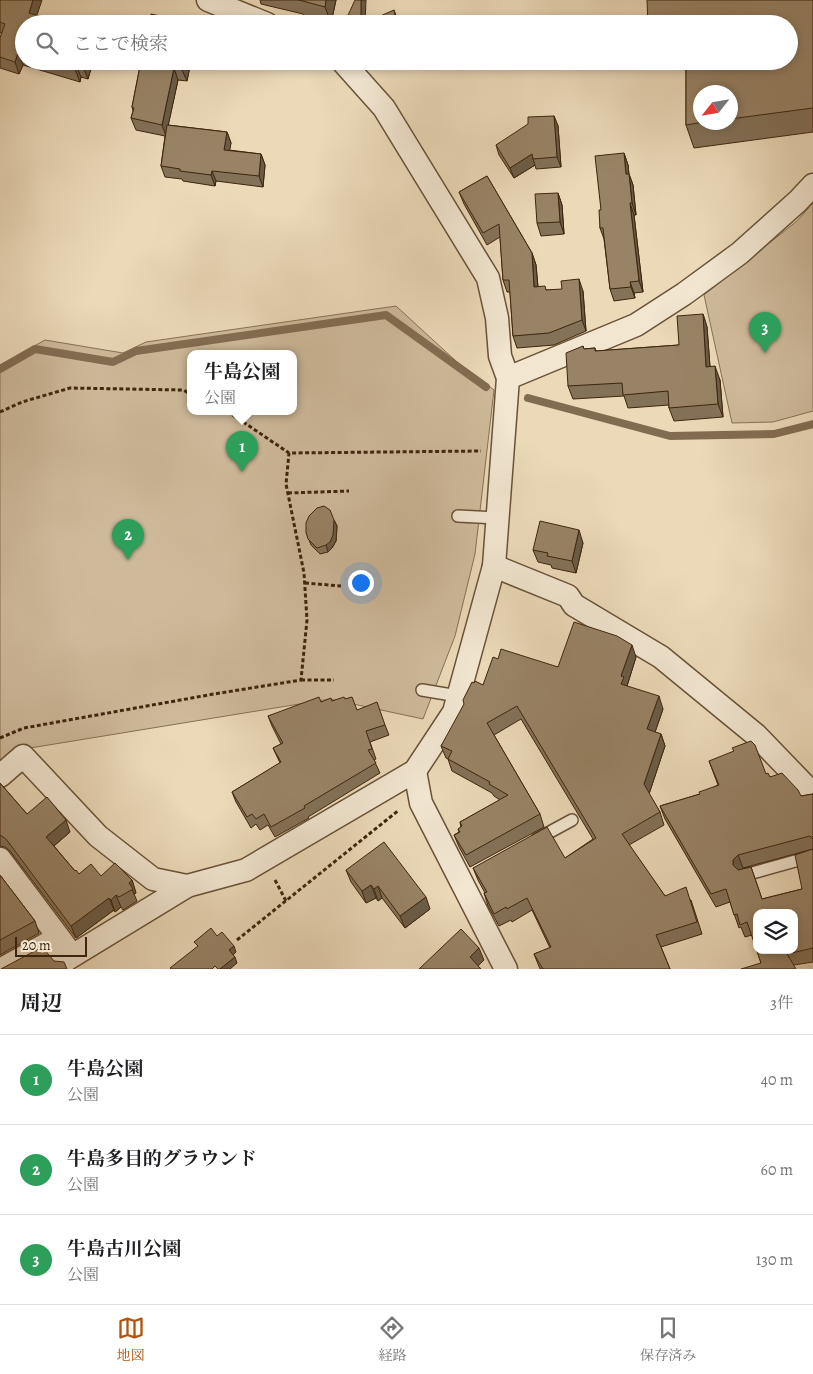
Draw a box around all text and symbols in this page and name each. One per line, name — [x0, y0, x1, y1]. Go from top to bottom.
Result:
search box — [15, 15, 798, 70]
icon: search — [33, 29, 61, 57]
text: ここで検索 — [73, 31, 168, 57]
north arrow — [693, 85, 738, 130]
pin: 3 — [749, 312, 781, 353]
popup — [187, 350, 297, 415]
text: 牛島公園 — [204, 359, 280, 385]
text: 公園 — [204, 387, 236, 409]
pin: 1 — [226, 431, 258, 472]
pin: 2 — [112, 519, 144, 560]
your location — [348, 570, 374, 596]
map controls — [753, 909, 798, 954]
button: layers — [753, 909, 798, 954]
scale bar — [15, 934, 88, 957]
text: 20 m — [22, 936, 51, 955]
text: 周辺 — [20, 989, 62, 1017]
text: 3件 — [770, 992, 793, 1014]
text: 牛島公園 — [67, 1056, 143, 1082]
text: 1 — [33, 1069, 39, 1091]
text: 40 m — [761, 1069, 793, 1091]
text: 公園 — [67, 1084, 99, 1106]
text: 牛島多目的グラウンド — [67, 1146, 257, 1172]
text: 2 — [32, 1159, 40, 1181]
text: 60 m — [761, 1159, 793, 1181]
text: 公園 — [67, 1174, 99, 1196]
text: 牛島古川公園 — [67, 1236, 181, 1262]
text: 3 — [33, 1249, 39, 1271]
text: 130 m — [756, 1249, 793, 1271]
text: 公園 — [67, 1264, 99, 1286]
tab: 地図 — [117, 1314, 145, 1365]
tab: 経路 — [378, 1314, 406, 1365]
tab: 保存済み — [640, 1314, 696, 1365]

